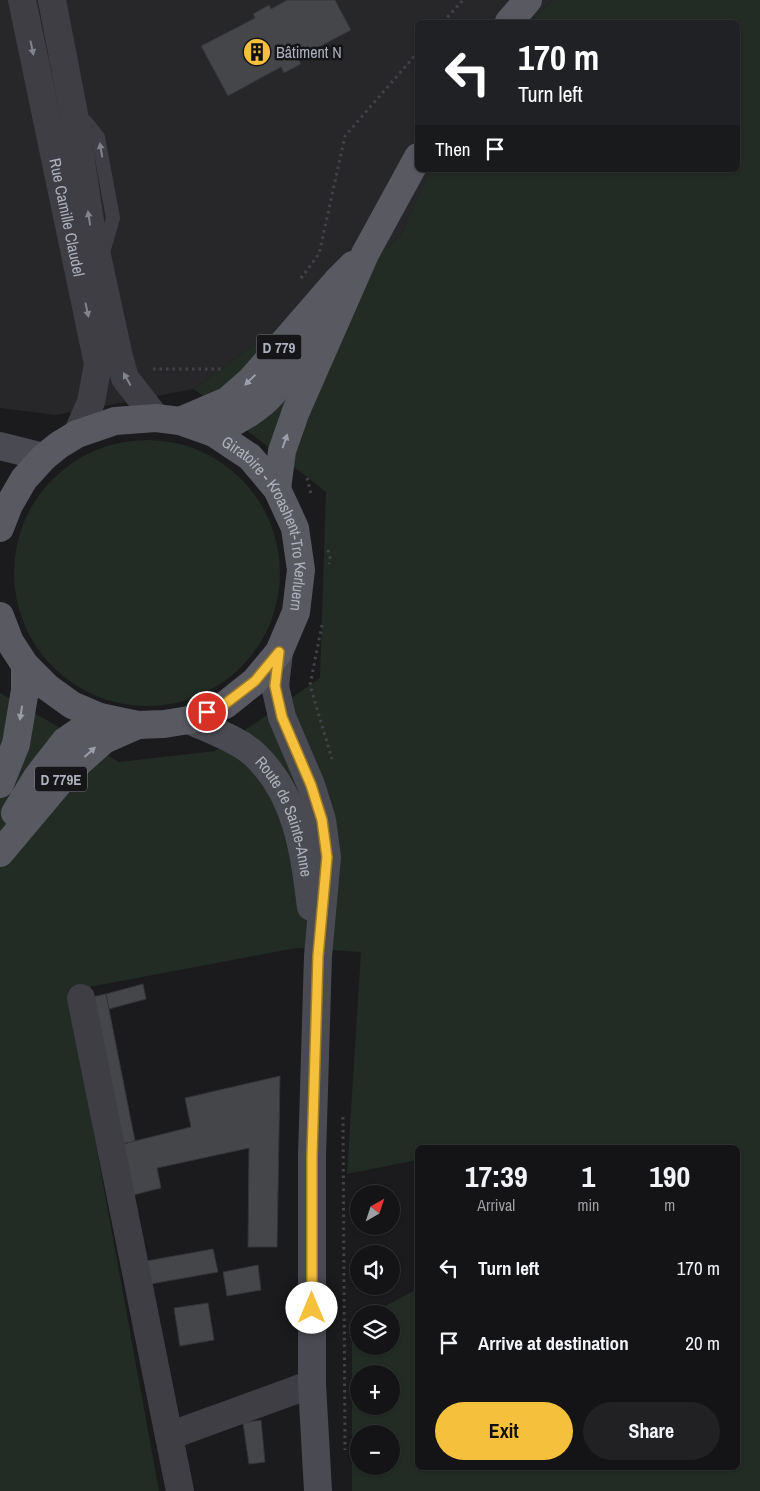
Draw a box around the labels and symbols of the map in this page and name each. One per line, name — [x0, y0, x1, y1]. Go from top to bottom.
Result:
building icon: Bâtiment N — [242, 37, 272, 67]
one-way arrow — [28, 40, 36, 55]
place label: Bâtiment N — [276, 41, 342, 63]
one-way arrow — [96, 142, 104, 158]
street label: Rue Camille Claudel — [44, 156, 90, 279]
one-way arrow — [85, 210, 93, 226]
one-way arrow — [83, 302, 91, 318]
road number: D 779 — [256, 334, 302, 360]
one-way arrow — [123, 372, 132, 385]
one-way arrow — [244, 374, 256, 386]
street label: Giratoire - Kroashent-Tro Kerluern — [218, 430, 312, 612]
one-way arrow — [282, 434, 290, 449]
pin — [186, 691, 228, 733]
one-way arrow — [16, 706, 24, 722]
one-way arrow — [84, 746, 97, 757]
street label: Route de Sainte-Anne — [250, 751, 318, 878]
road number: D 779E — [35, 766, 87, 792]
north arrow — [350, 1185, 400, 1235]
position arrow — [285, 1281, 337, 1333]

